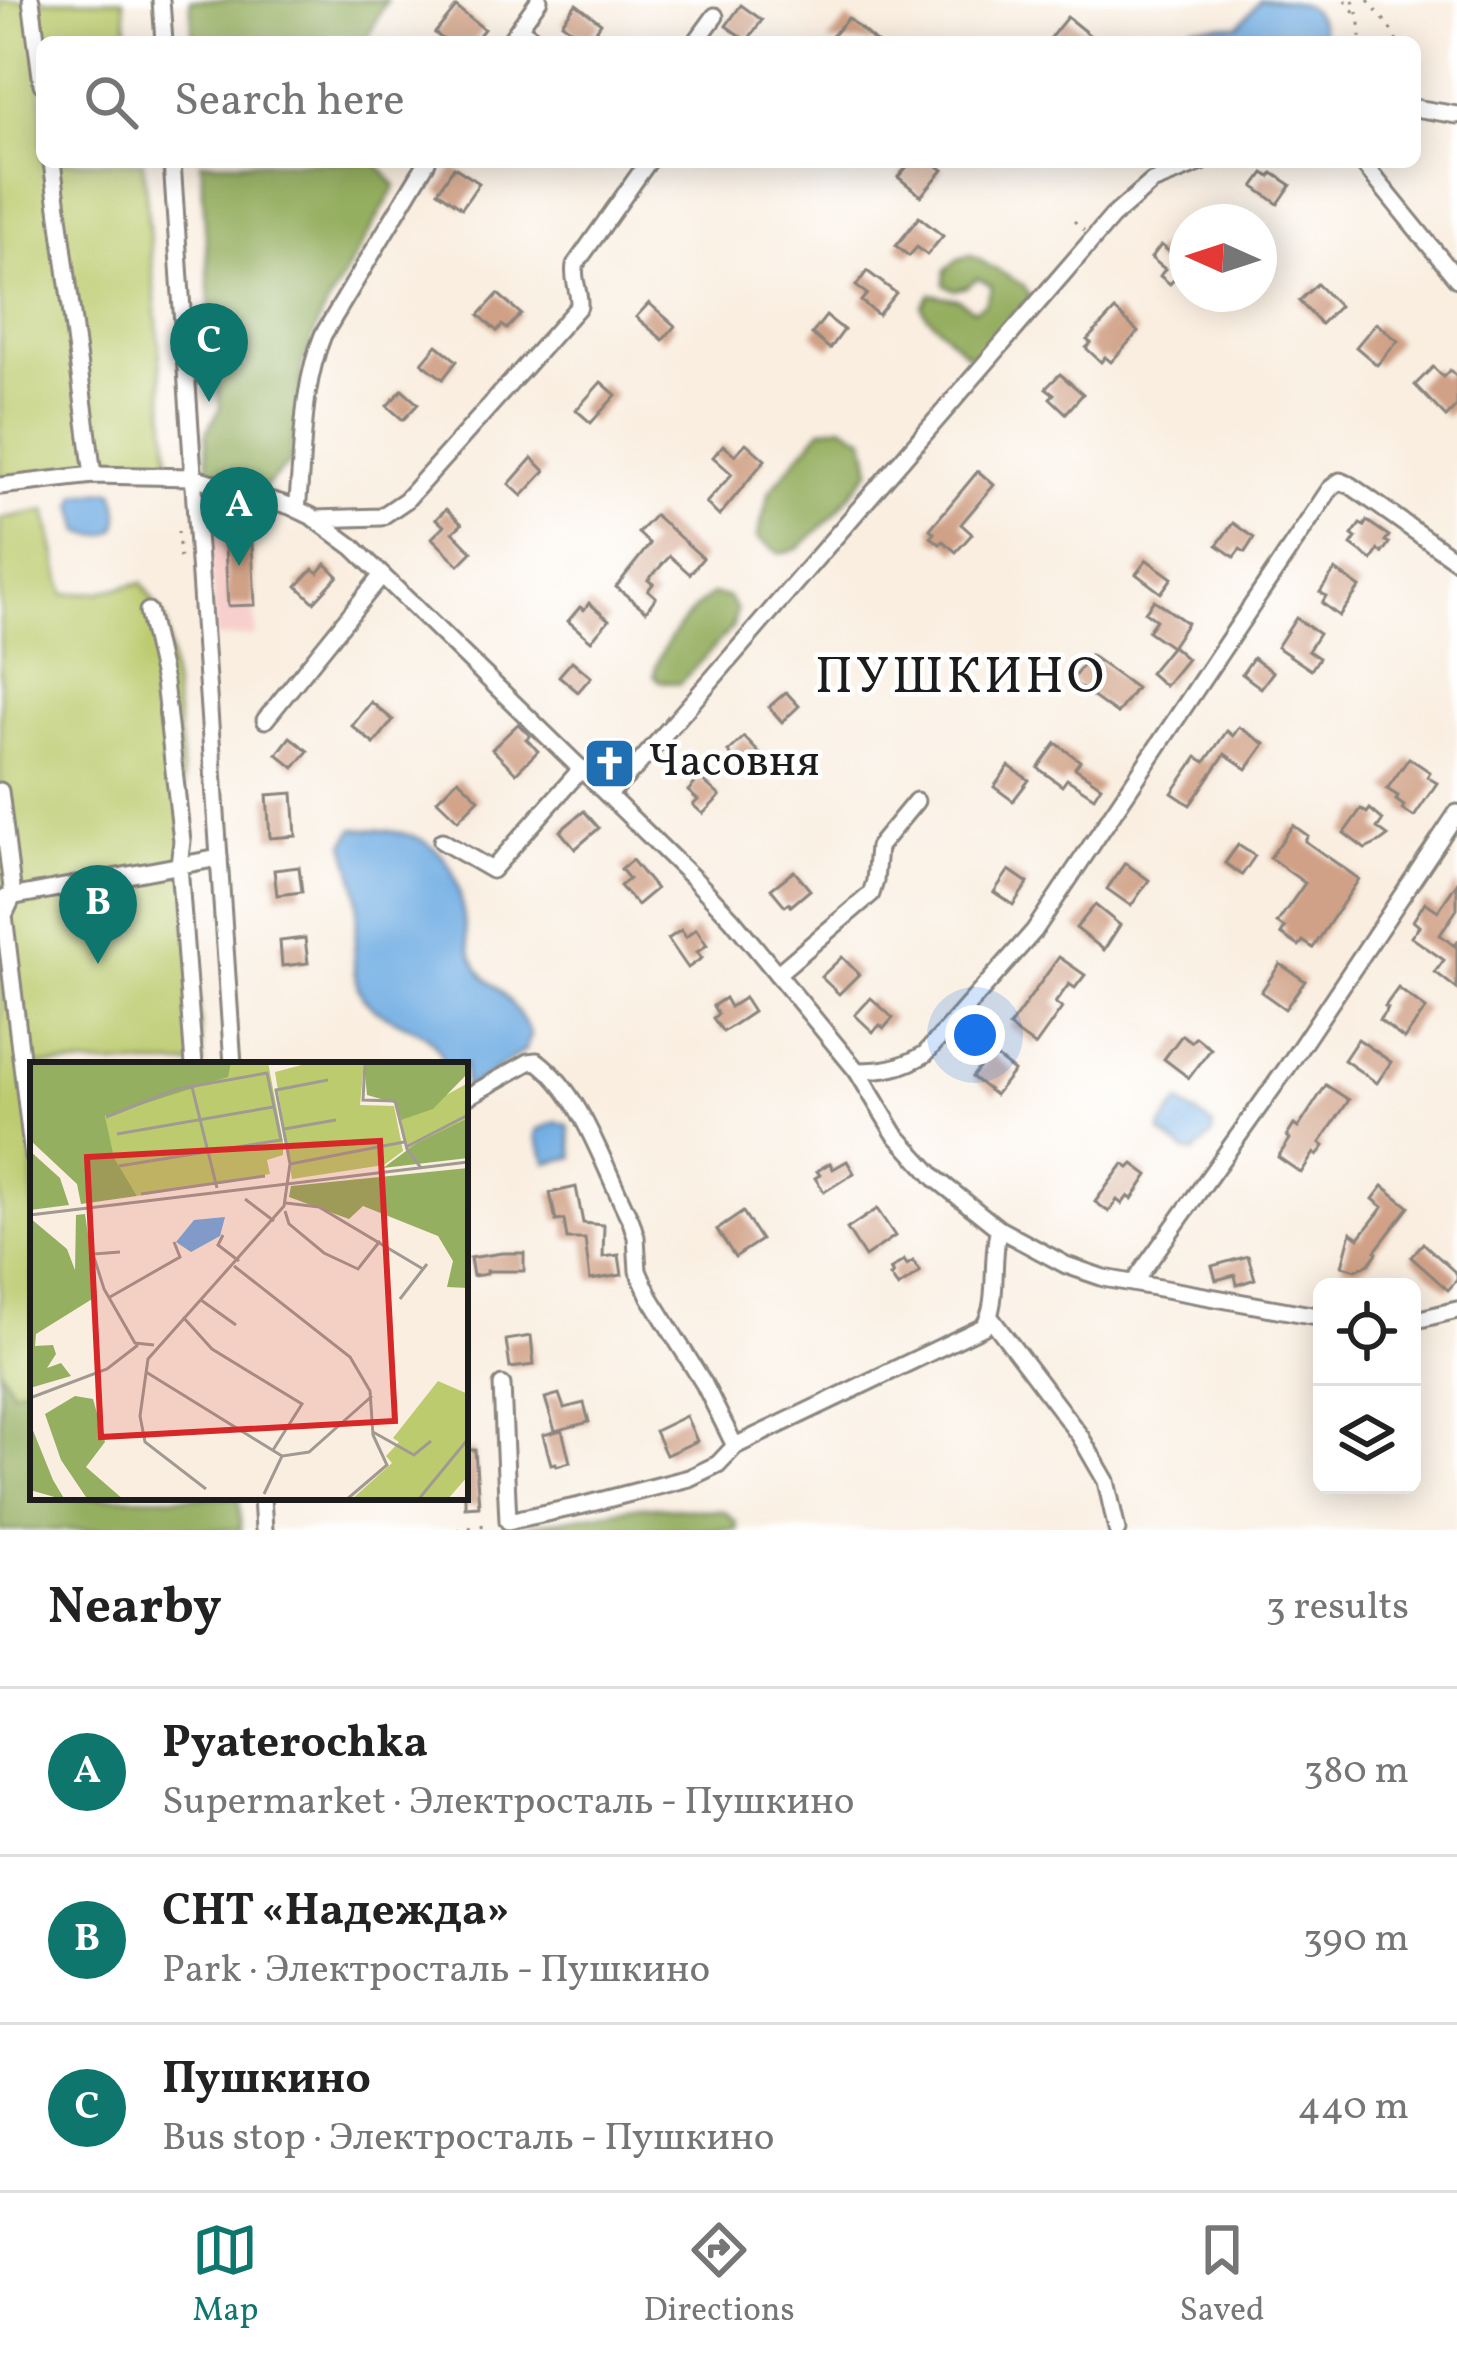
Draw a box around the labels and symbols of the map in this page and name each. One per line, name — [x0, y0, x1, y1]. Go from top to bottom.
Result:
north arrow — [1169, 204, 1277, 312]
pin: C — [170, 303, 248, 402]
pin: A — [200, 467, 278, 566]
district label: ПУШКИНО — [815, 643, 1107, 714]
place label: Часовня — [648, 732, 820, 795]
church icon: Часовня — [581, 735, 637, 791]
pin: B — [59, 865, 137, 964]
your location — [945, 1005, 1005, 1065]
inset map — [30, 1062, 468, 1500]

